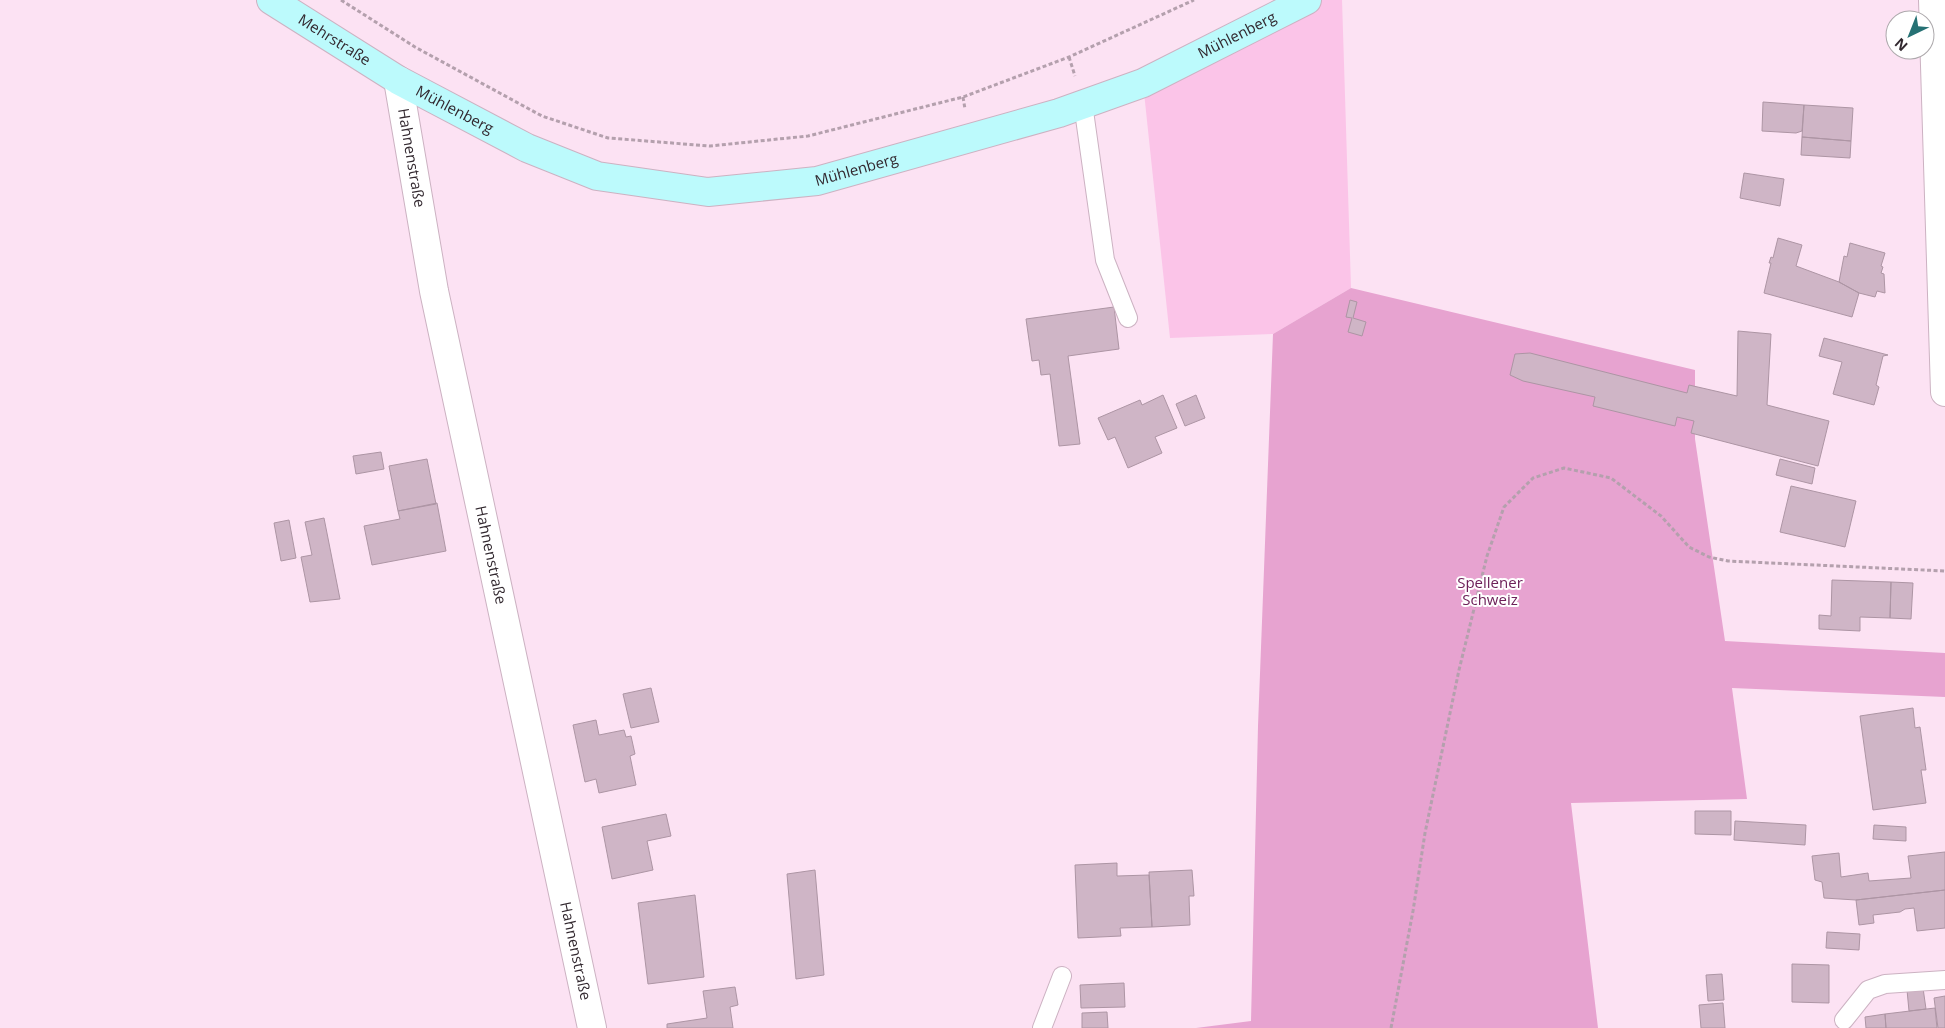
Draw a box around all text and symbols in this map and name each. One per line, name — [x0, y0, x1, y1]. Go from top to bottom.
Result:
street label: Mühlenberg — [1194, 6, 1279, 63]
street label: Mehrstraße — [295, 9, 375, 69]
north arrow — [1885, 10, 1935, 60]
text: N — [1890, 34, 1911, 56]
street label: Mühlenberg — [413, 80, 497, 138]
street label: Hahnenstraße — [394, 107, 431, 209]
street label: Mühlenberg — [812, 148, 900, 190]
street label: Hahnenstraße — [471, 504, 512, 606]
park label: Spellener Schweiz — [1457, 572, 1523, 609]
street label: Hahnenstraße — [556, 900, 597, 1002]

